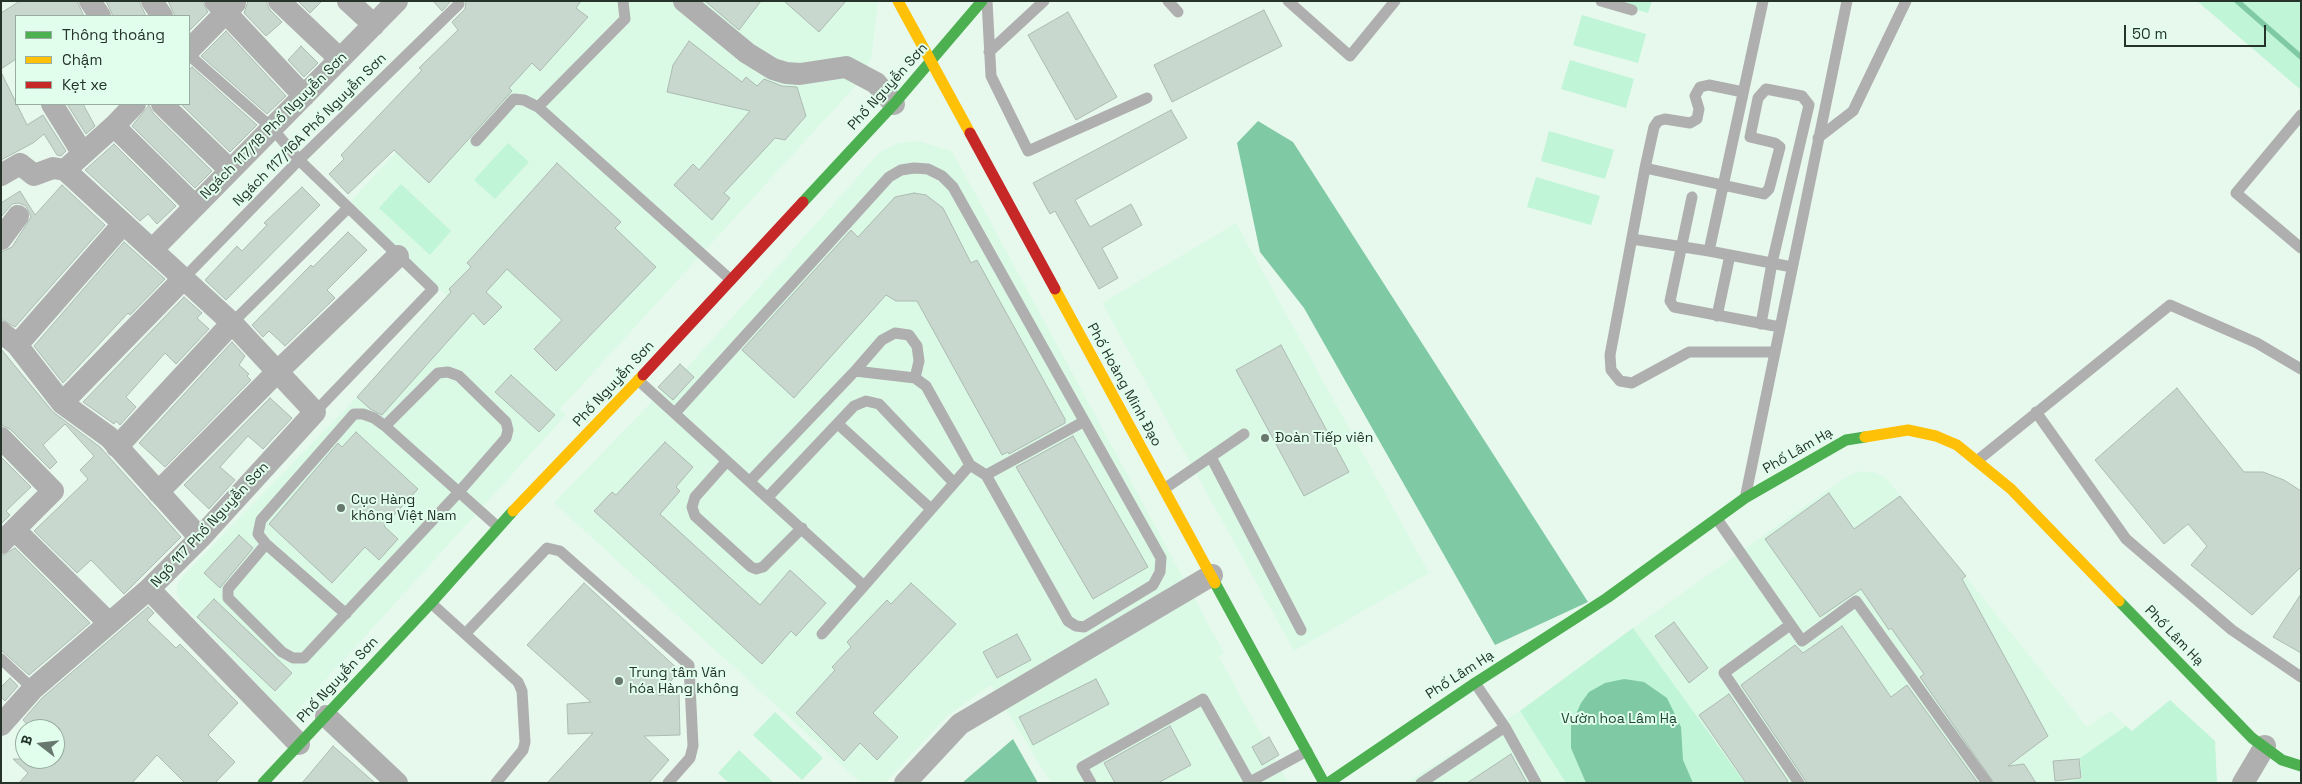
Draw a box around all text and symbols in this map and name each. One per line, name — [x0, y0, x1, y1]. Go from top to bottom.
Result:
legend — [15, 15, 190, 105]
scale bar — [2127, 15, 2270, 47]
text: 50 m — [2132, 24, 2167, 43]
text: Thông thoáng — [62, 25, 165, 44]
street label: Phố Nguyễn Sơn — [845, 40, 931, 134]
street label: Ngách 117/18 Phố Nguyễn Sơn — [197, 49, 351, 203]
text: Chậm — [62, 50, 102, 69]
street label: Ngách 117/16A Phố Nguyễn Sơn — [230, 50, 390, 210]
text: Kẹt xe — [62, 75, 107, 94]
street label: Phố Hoàng Minh Đạo — [1083, 320, 1165, 450]
street label: Phố Nguyễn Sơn — [570, 338, 658, 430]
street label: Phố Lâm Hạ — [1760, 424, 1836, 478]
place label: Đoàn Tiếp viên — [1275, 430, 1373, 446]
marker: Đoàn Tiếp viên — [1259, 432, 1271, 444]
street label: Ngõ 117 Phố Nguyễn Sơn — [148, 459, 272, 591]
place label: Cục Hàng không Việt Nam — [351, 492, 456, 524]
marker: Cục Hàng không Việt Nam — [335, 502, 347, 514]
street label: Phố Lâm Hạ — [2141, 602, 2207, 670]
street label: Phố Nguyễn Sơn — [294, 634, 382, 726]
street label: Phố Lâm Hạ — [1423, 647, 1497, 703]
place label: Trung tâm Văn hóa Hàng không — [629, 665, 739, 698]
marker: Trung tâm Văn hóa Hàng không — [613, 675, 625, 687]
park label: Vườn hoa Lâm Hạ — [1561, 711, 1677, 727]
north arrow — [15, 719, 65, 769]
text: B — [17, 733, 36, 747]

